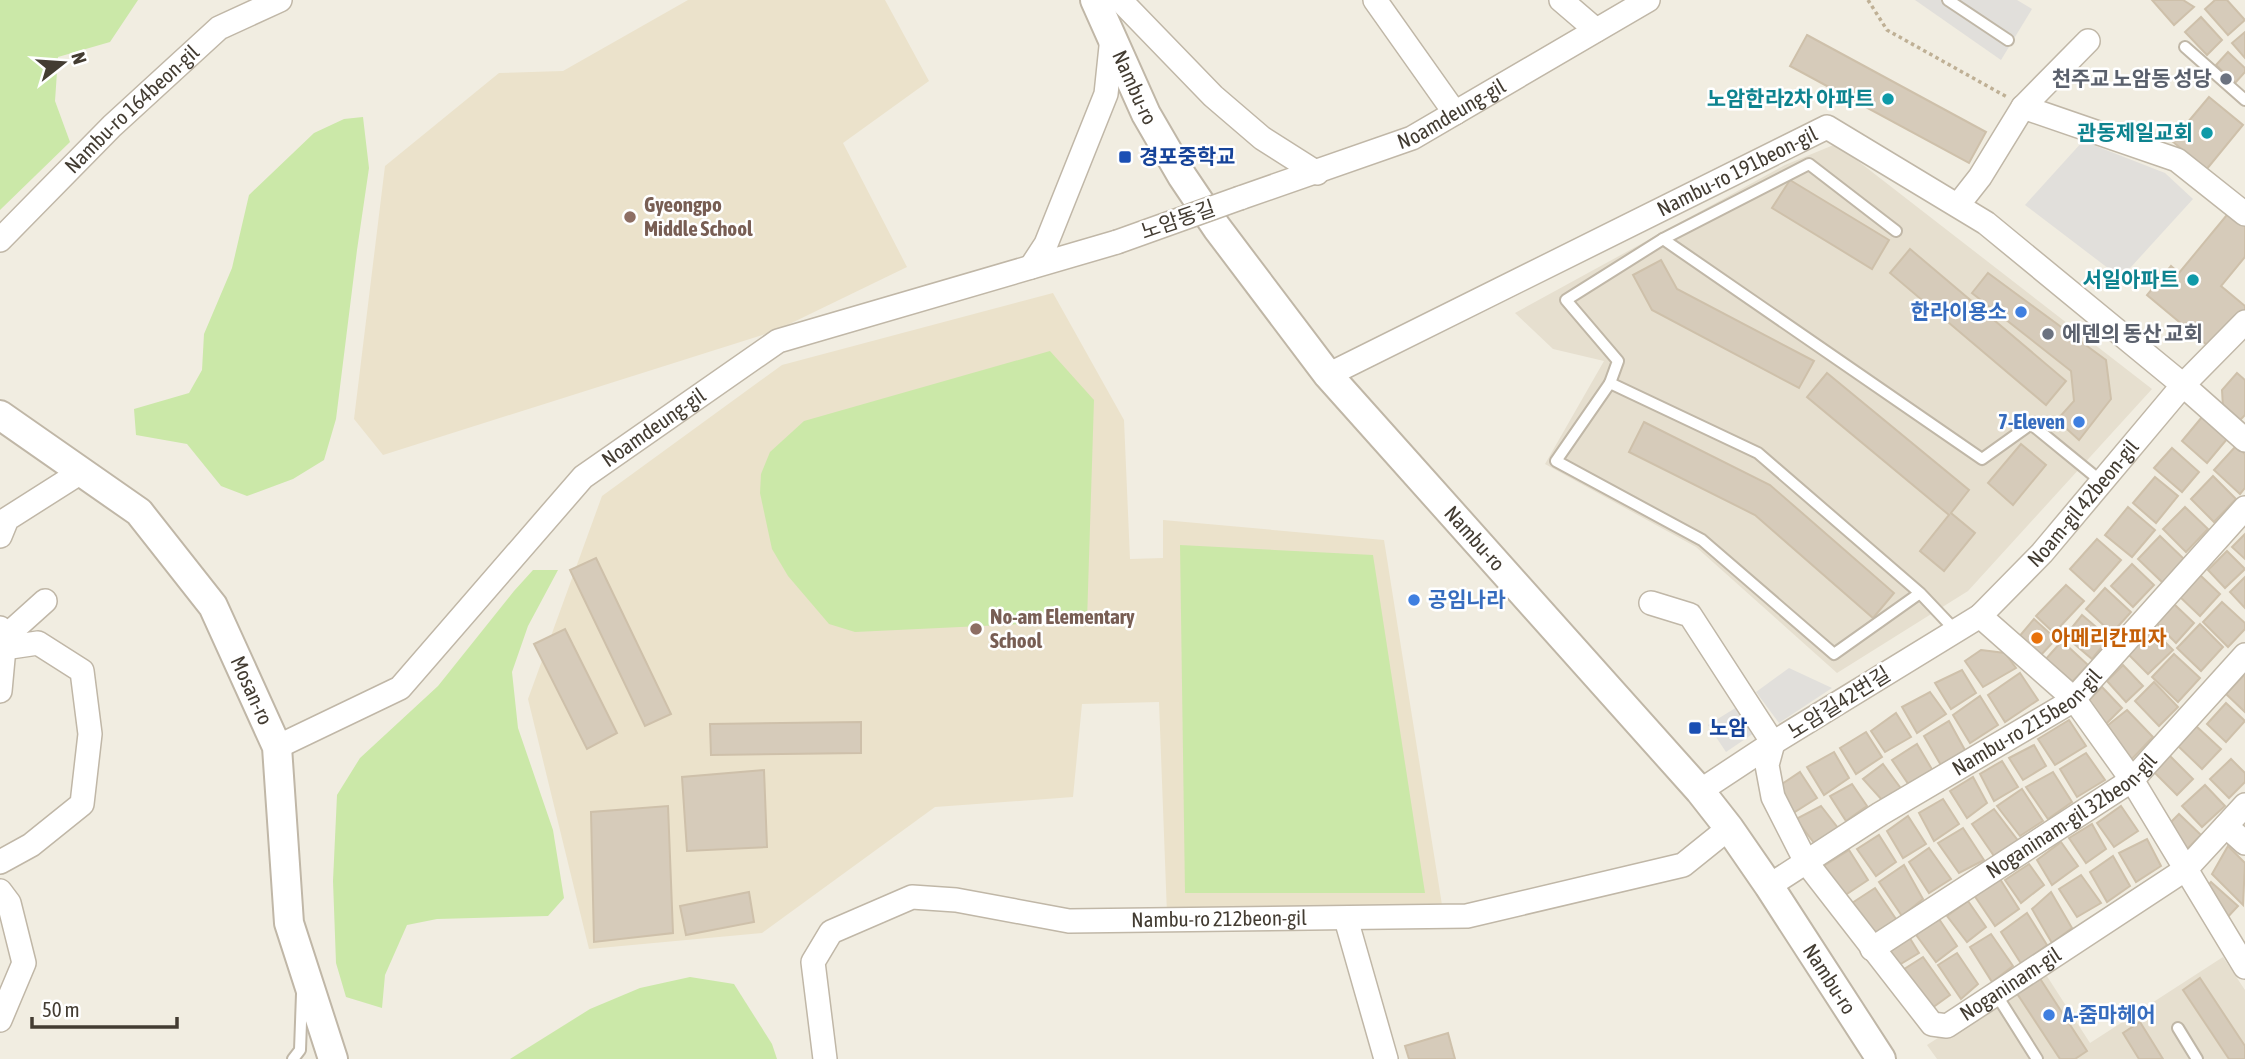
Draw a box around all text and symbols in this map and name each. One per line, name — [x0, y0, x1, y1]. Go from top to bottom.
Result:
north arrow — [28, 28, 98, 98]
street label: Nambu-ro 164beon-gil — [60, 41, 206, 179]
street label: Nambu-ro — [1108, 46, 1163, 129]
place label: 천주교 노암동 성당 — [2052, 66, 2212, 90]
marker: 천주교 노암동 성당 — [2218, 71, 2234, 87]
street label: Noamdeung-gil — [1394, 73, 1510, 153]
place label: 노암한라2차 아파트 — [1707, 86, 1874, 110]
marker: 노암한라2차 아파트 — [1880, 91, 1896, 107]
place label: 관동제일교회 — [2077, 120, 2193, 144]
street label: Nambu-ro 191beon-gil — [1653, 121, 1821, 220]
marker: 관동제일교회 — [2199, 125, 2215, 141]
place label: 경포중학교 — [1139, 144, 1236, 168]
marker: 경포중학교 — [1117, 149, 1133, 165]
place label: Gyeongpo Middle School — [644, 192, 753, 240]
street label: 노암동길 — [1137, 195, 1218, 243]
marker: Gyeongpo Middle School — [622, 209, 638, 225]
place label: 서일아파트 — [2082, 267, 2179, 291]
marker: 서일아파트 — [2185, 272, 2201, 288]
place label: 한라이용소 — [1910, 299, 2007, 323]
marker: 한라이용소 — [2013, 304, 2029, 320]
place label: 에덴의 동산 교회 — [2062, 321, 2203, 345]
marker: 에덴의 동산 교회 — [2040, 326, 2056, 342]
street label: Noamdeung-gil — [597, 382, 710, 471]
place label: 7-Eleven — [1998, 409, 2065, 433]
marker: 7-Eleven — [2071, 414, 2087, 430]
street label: Noam-gil 42beon-gil — [2022, 434, 2143, 571]
street label: Nambu-ro — [1440, 501, 1510, 575]
place label: 공임나라 — [1428, 587, 1506, 611]
marker: 공임나라 — [1406, 592, 1422, 608]
place label: No-am Elementary School — [990, 604, 1135, 652]
marker: No-am Elementary School — [968, 621, 984, 637]
place label: 아메리칸피자 — [2051, 625, 2167, 649]
marker: 아메리칸피자 — [2029, 630, 2045, 646]
street label: Mosan-ro — [226, 652, 278, 728]
street label: 노암길42번길 — [1783, 661, 1894, 743]
street label: Nambu-ro 215beon-gil — [1948, 663, 2106, 780]
place label: 노암 — [1709, 715, 1748, 739]
marker: 노암 — [1687, 720, 1703, 736]
street label: Noganinam-gil 32beon-gil — [1981, 748, 2161, 883]
street label: Nambu-ro 212beon-gil — [1131, 905, 1307, 931]
street label: Nambu-ro — [1799, 939, 1862, 1018]
street label: Noganinam-gil — [1955, 941, 2065, 1025]
scale bar — [32, 986, 177, 1030]
text: 50 m — [42, 997, 80, 1021]
place label: A-줌마헤어 — [2062, 1002, 2156, 1026]
marker: A-줌마헤어 — [2041, 1007, 2057, 1023]

